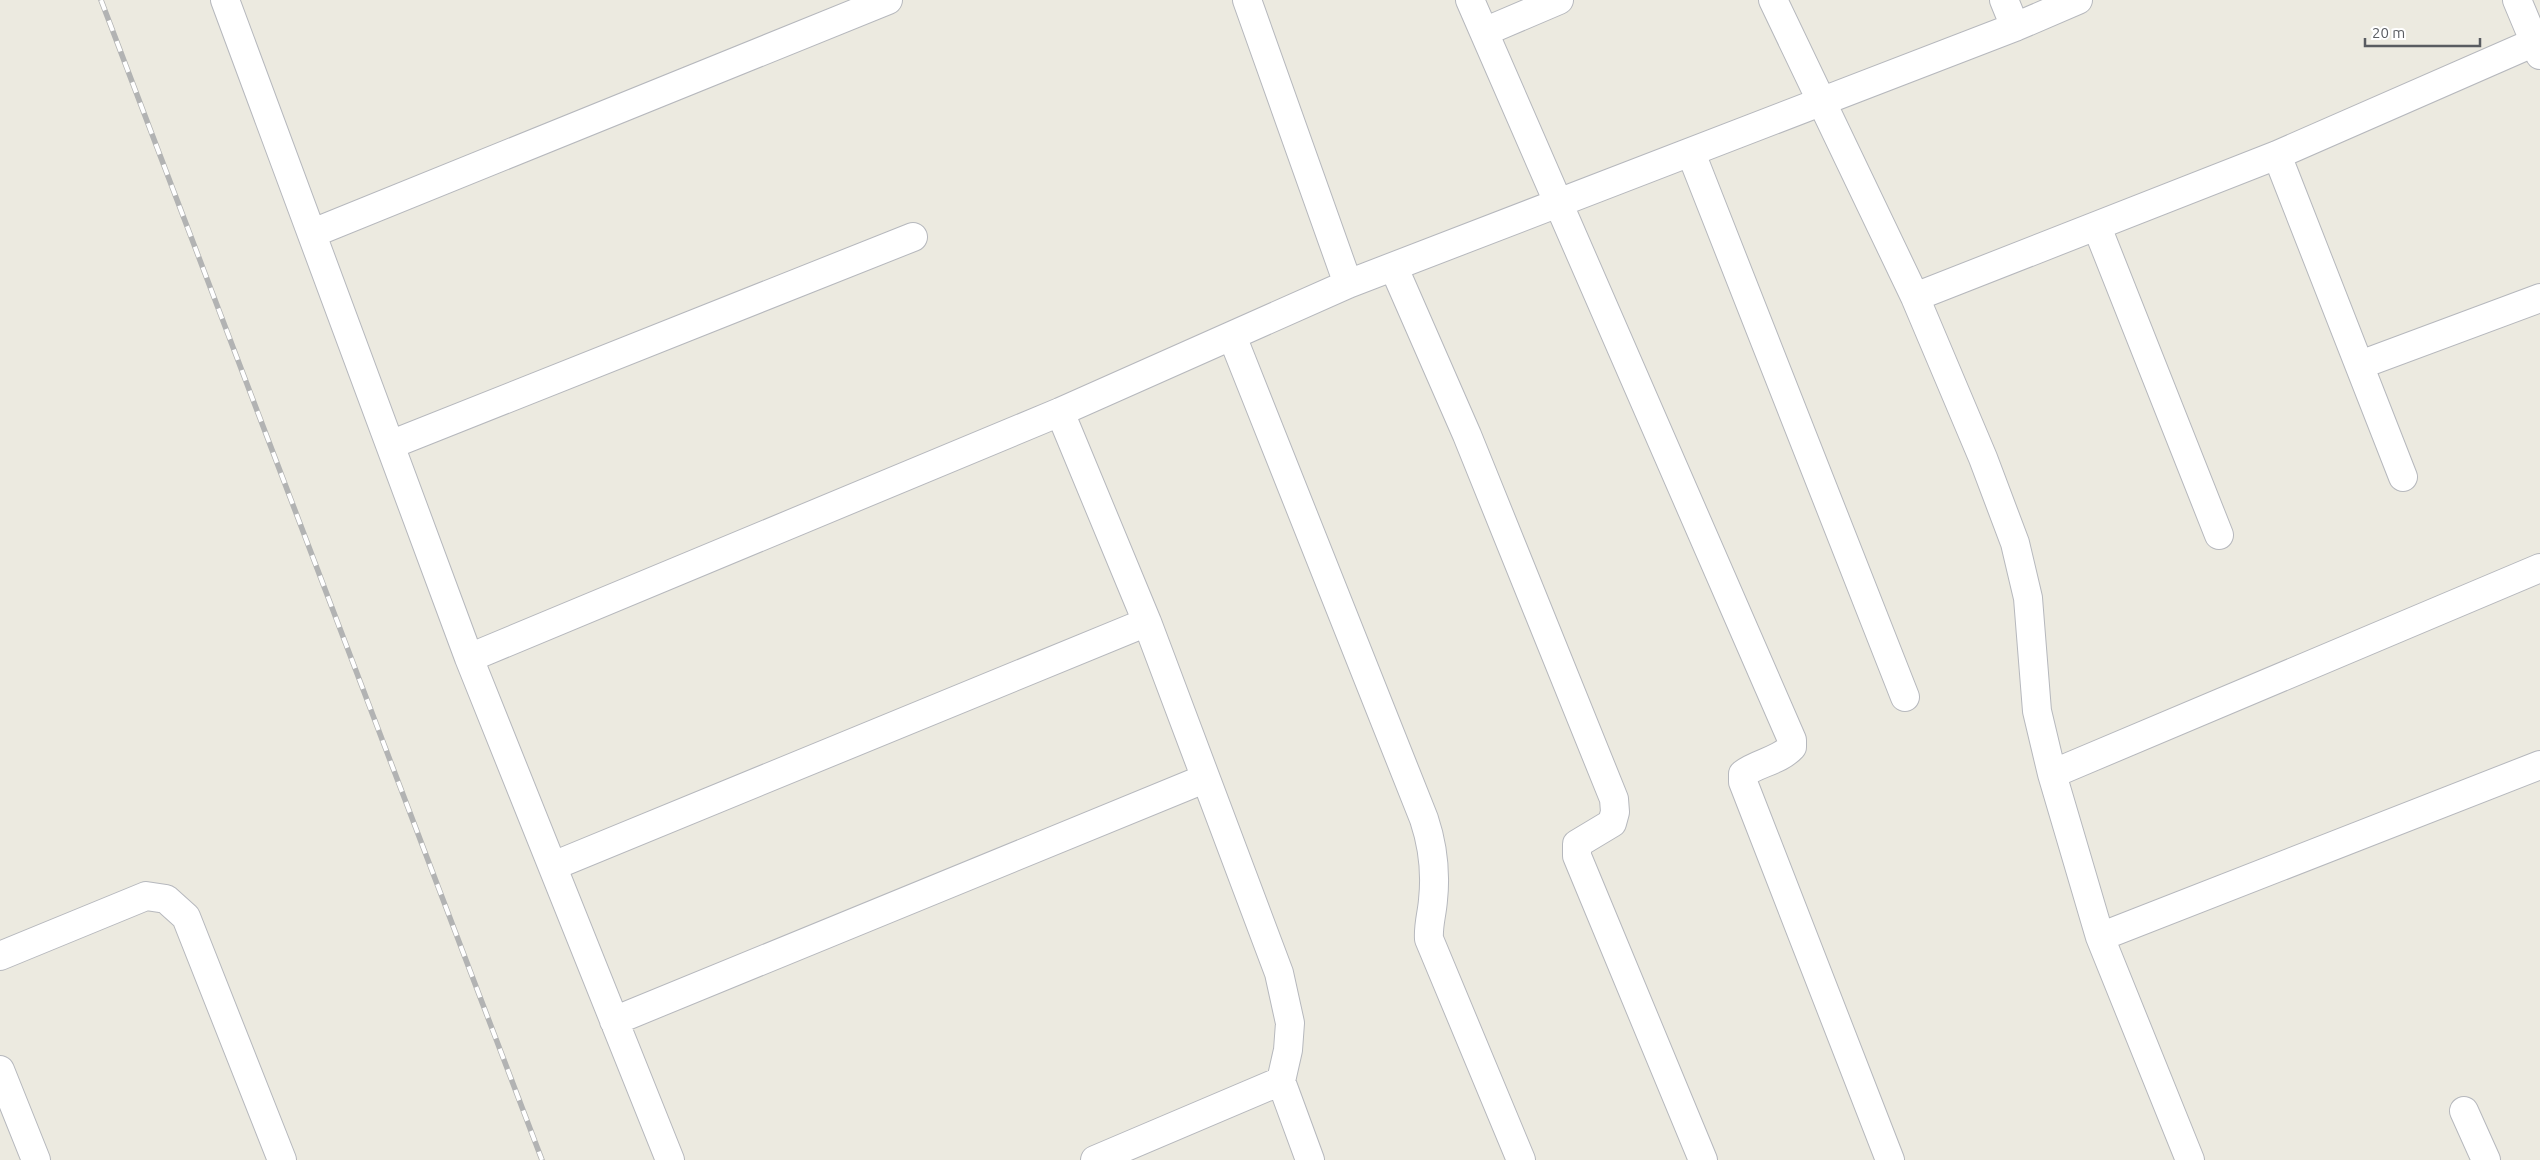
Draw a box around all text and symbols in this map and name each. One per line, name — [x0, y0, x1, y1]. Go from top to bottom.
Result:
scale bar — [2365, 15, 2480, 47]
text: 20 m — [2372, 24, 2405, 41]

